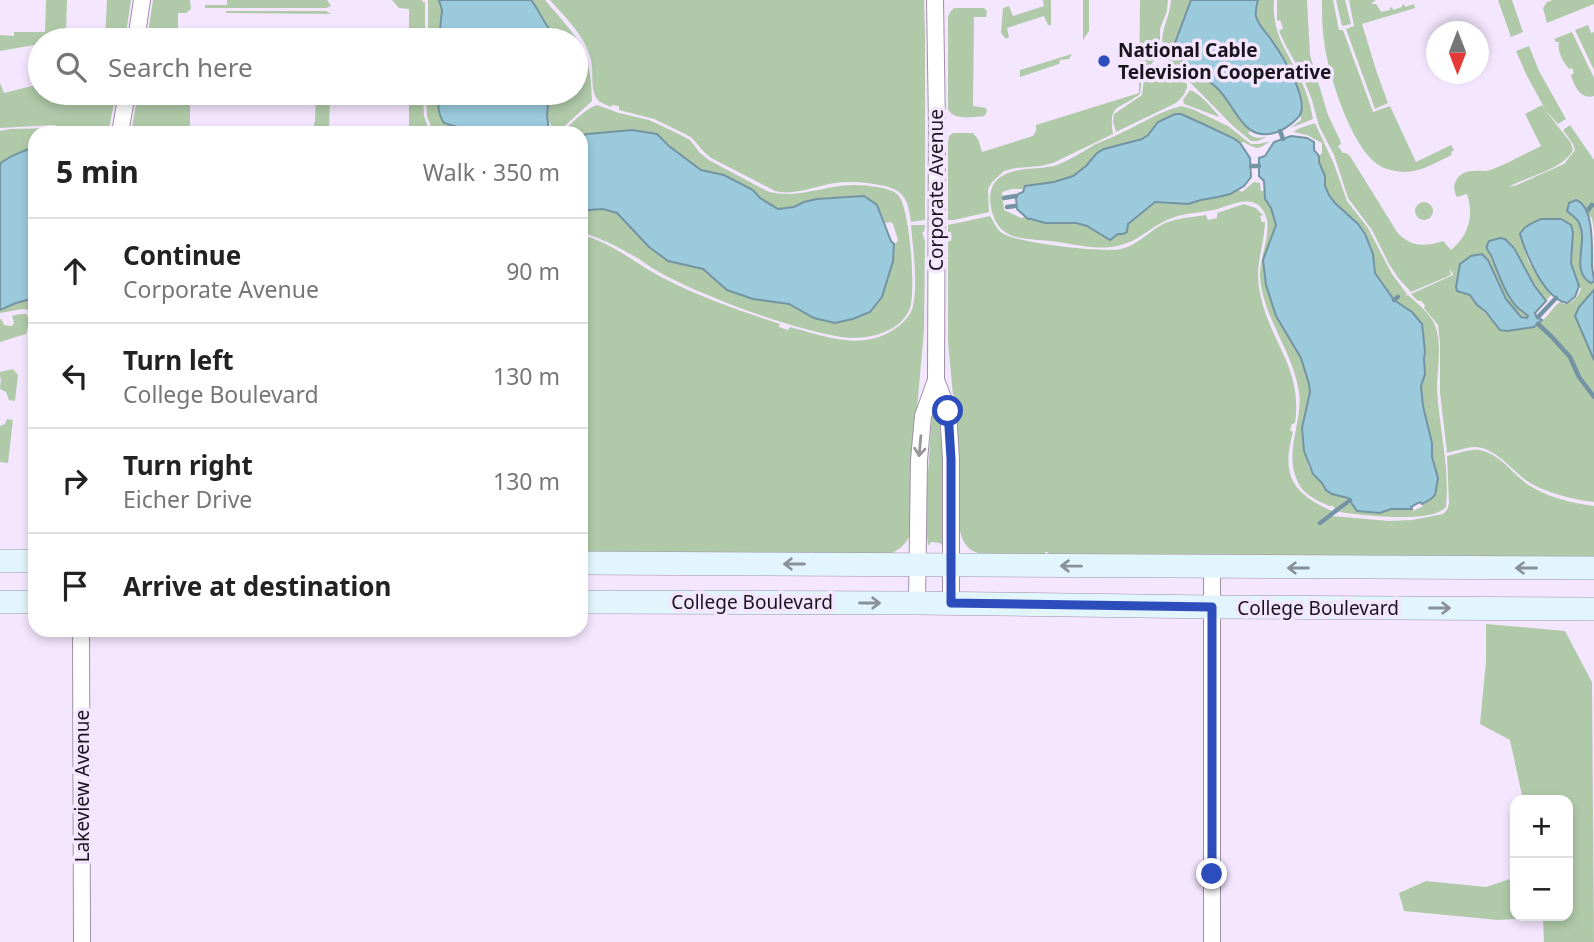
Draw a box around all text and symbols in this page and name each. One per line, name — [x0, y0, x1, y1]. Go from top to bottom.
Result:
north arrow — [1426, 21, 1489, 84]
search box — [28, 28, 588, 105]
place label: National Cable Television Cooperative — [1118, 37, 1331, 85]
icon: search — [52, 48, 90, 86]
text: Search here — [108, 49, 253, 85]
marker: National Cable Television Cooperative — [1096, 53, 1112, 69]
street label: Corporate Avenue — [923, 109, 949, 271]
text: 5 min — [56, 151, 139, 192]
text: Walk · 350 m — [423, 156, 560, 188]
text: Continue — [123, 237, 241, 273]
icon: ahead — [56, 252, 94, 290]
text: 90 m — [506, 255, 560, 287]
text: Corporate Avenue — [123, 273, 319, 305]
text: Turn left — [123, 342, 234, 378]
icon: left — [56, 357, 94, 395]
text: 130 m — [493, 360, 560, 392]
text: College Boulevard — [123, 378, 319, 410]
route start — [932, 395, 963, 426]
one-way arrow — [913, 434, 926, 456]
text: Turn right — [123, 447, 253, 483]
icon: right — [56, 462, 94, 500]
text: 130 m — [493, 465, 560, 497]
text: Eicher Drive — [123, 483, 252, 515]
one-way arrow — [783, 557, 806, 571]
one-way arrow — [1060, 559, 1083, 573]
one-way arrow — [1287, 561, 1310, 575]
one-way arrow — [1515, 561, 1538, 575]
icon: arrive — [56, 567, 94, 605]
text: Arrive at destination — [123, 568, 392, 604]
street label: College Boulevard — [671, 589, 833, 615]
street label: College Boulevard — [1237, 595, 1399, 621]
one-way arrow — [858, 596, 881, 610]
one-way arrow — [1428, 601, 1451, 615]
street label: Lakeview Avenue — [69, 710, 95, 862]
map controls — [1510, 795, 1573, 921]
button: + — [1510, 795, 1573, 858]
route end — [1196, 858, 1227, 889]
button: − — [1510, 858, 1573, 921]

